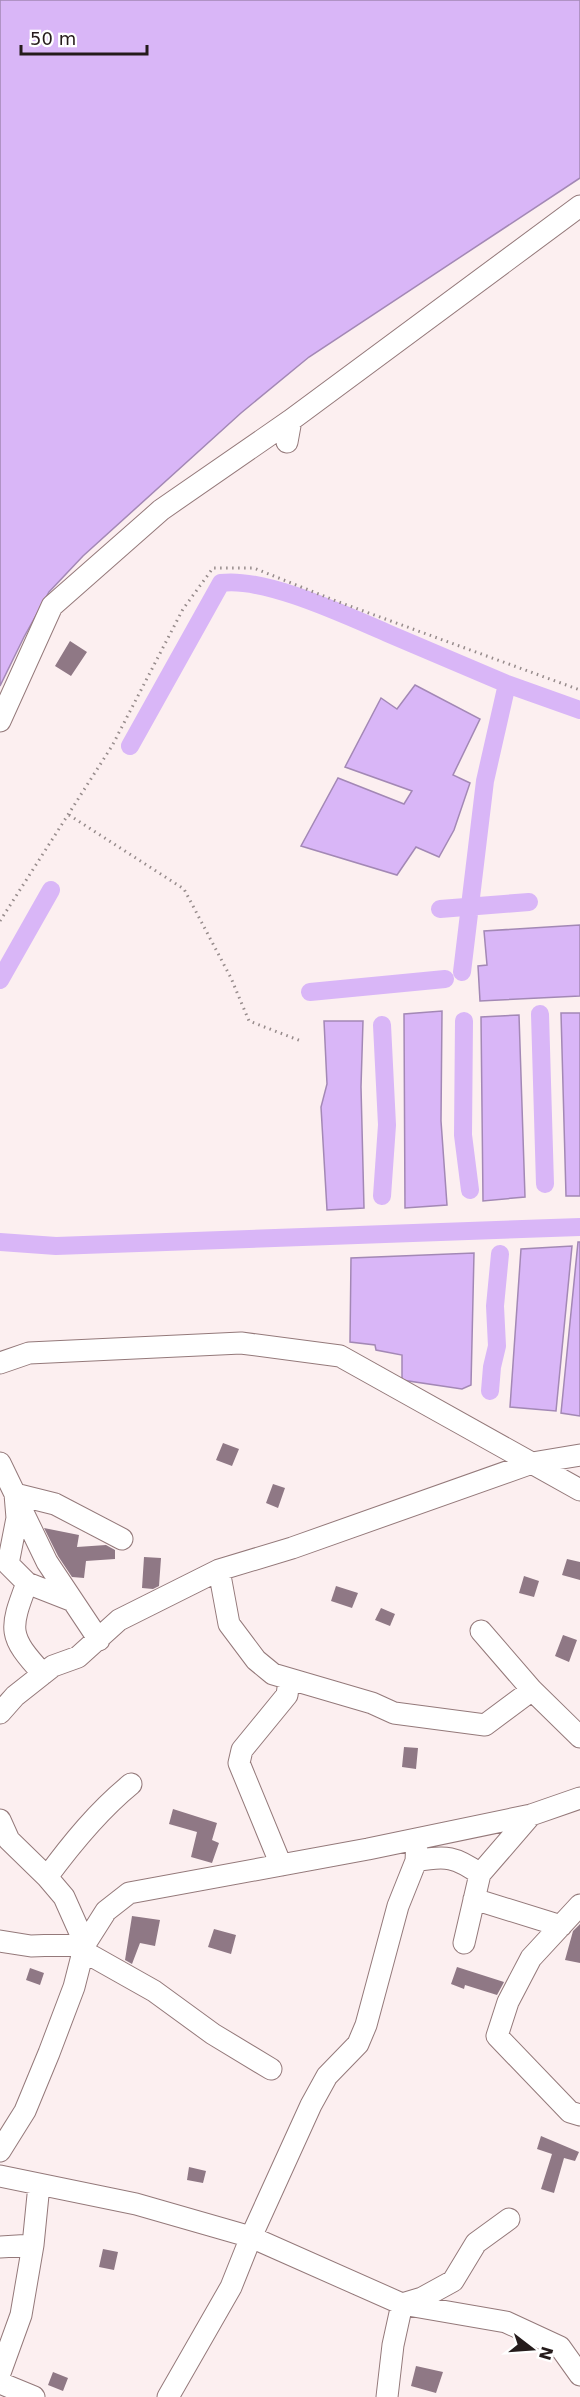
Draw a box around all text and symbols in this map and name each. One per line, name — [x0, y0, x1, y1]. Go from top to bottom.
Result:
scale bar — [21, 18, 147, 56]
text: 50 m — [30, 28, 76, 49]
north arrow — [502, 2319, 562, 2379]
text: N — [535, 2344, 557, 2362]

